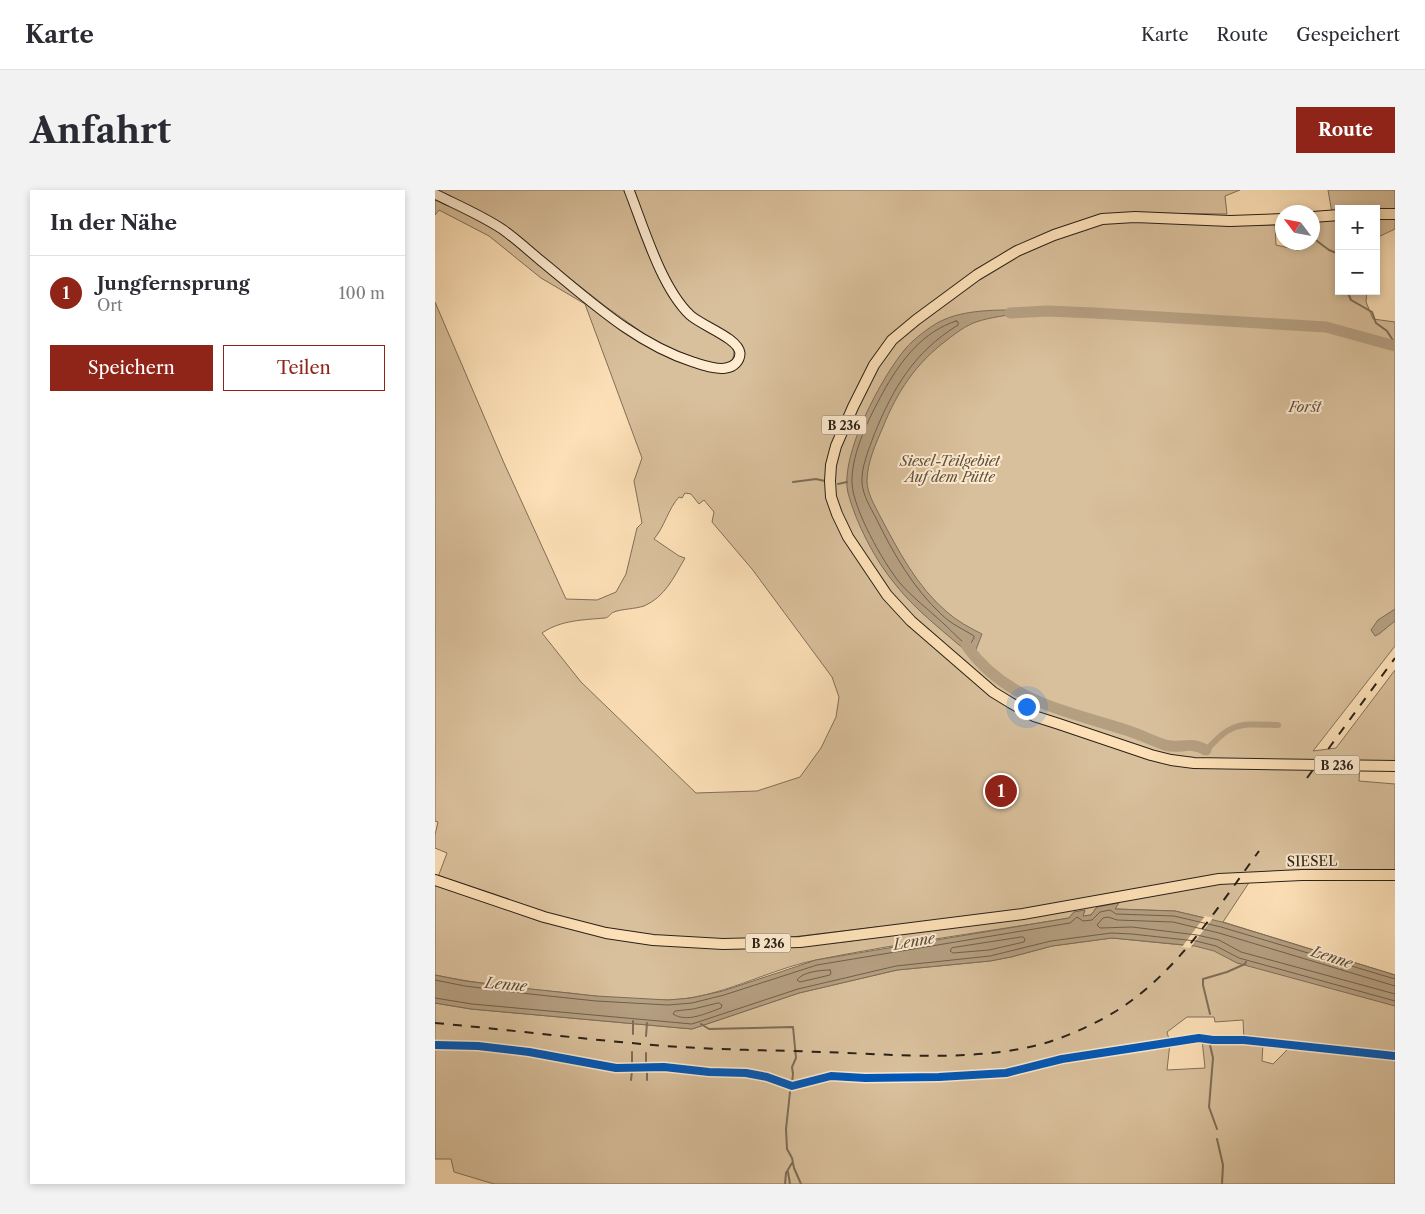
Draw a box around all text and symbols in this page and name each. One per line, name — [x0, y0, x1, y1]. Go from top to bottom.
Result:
text: Karte — [25, 20, 94, 49]
text: Karte — [1141, 24, 1189, 46]
text: Route — [1217, 24, 1268, 46]
text: Gespeichert — [1296, 24, 1400, 46]
button: Route — [1296, 107, 1395, 153]
text: Anfahrt — [30, 109, 171, 152]
north arrow — [1275, 205, 1320, 250]
map controls — [1335, 205, 1380, 295]
button: + — [1335, 205, 1380, 250]
text: In der Nähe — [50, 210, 177, 235]
button: − — [1335, 250, 1380, 295]
text: Jungfernsprung — [97, 272, 250, 295]
text: 1 — [62, 283, 70, 303]
text: 100 m — [339, 283, 385, 303]
text: Ort — [97, 295, 123, 315]
button: Speichern — [50, 345, 213, 391]
button: Teilen — [223, 345, 385, 391]
park label: Forst — [1288, 398, 1323, 416]
road number: B 236 — [821, 416, 867, 434]
park label: Siesel-Teilgebiet Auf dem Pütte — [899, 452, 1001, 486]
your location — [1014, 694, 1040, 720]
road number: B 236 — [1315, 756, 1359, 774]
pin: 1 — [985, 772, 1017, 810]
street label: SIESEL — [1287, 852, 1337, 870]
water label: Lenne — [891, 928, 937, 954]
road number: B 236 — [745, 934, 791, 952]
water label: Lenne — [1308, 941, 1356, 973]
water label: Lenne — [483, 973, 529, 995]

